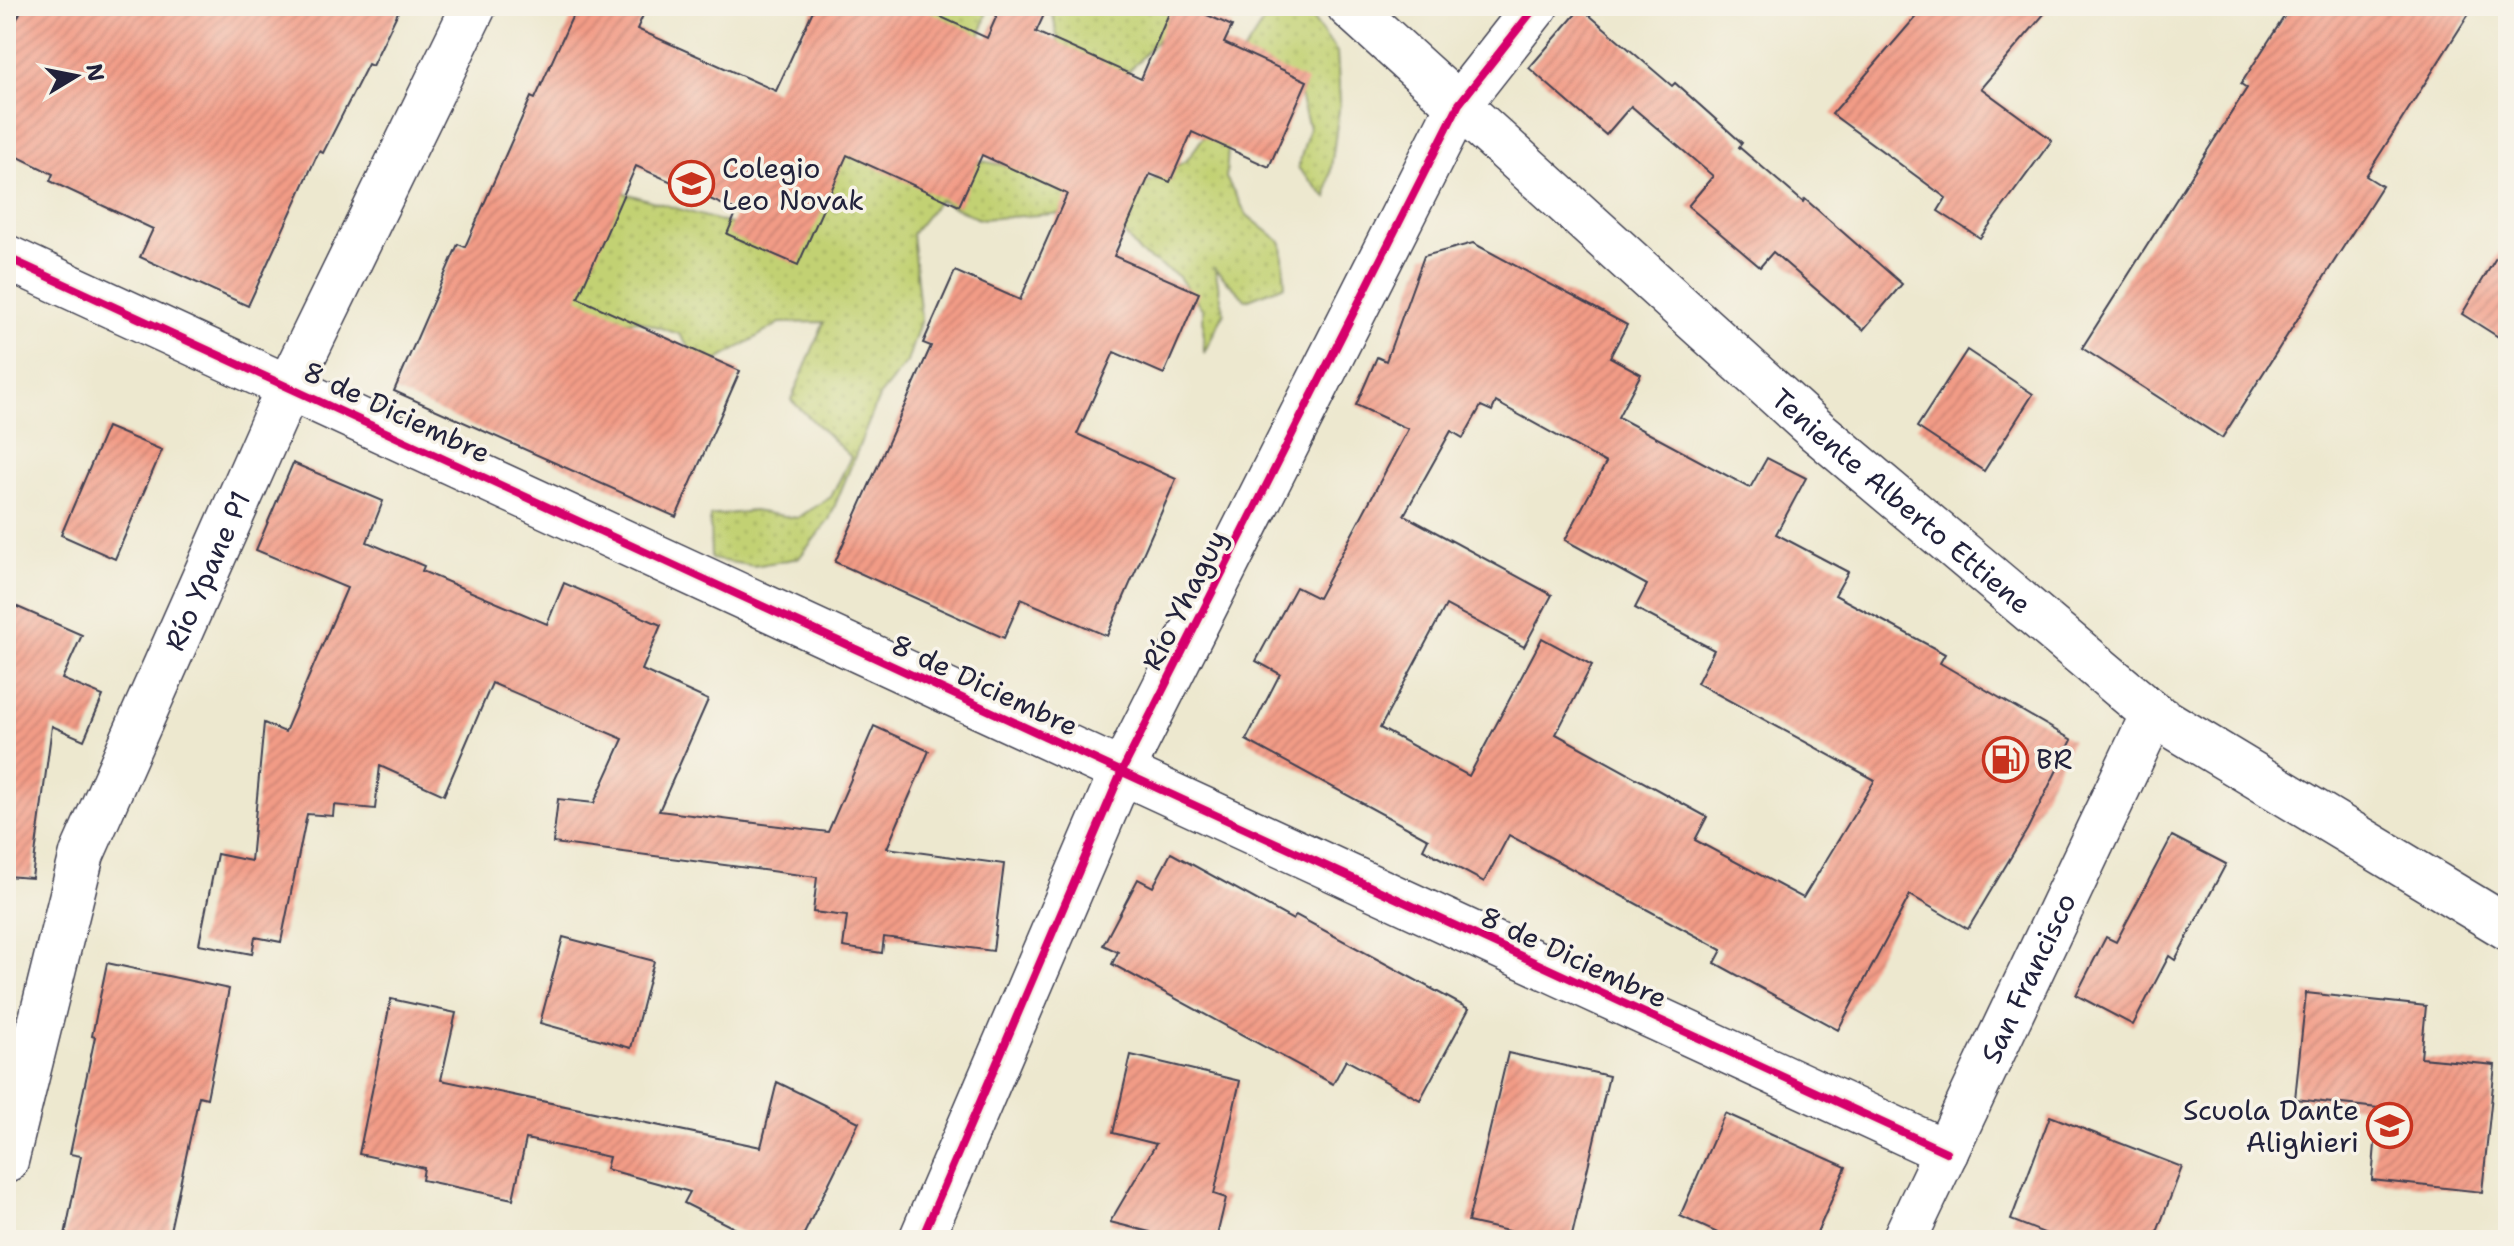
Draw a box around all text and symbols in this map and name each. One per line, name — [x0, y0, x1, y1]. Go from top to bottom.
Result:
north arrow — [36, 36, 116, 116]
text: N — [79, 62, 111, 84]
place label: Colegio Leo Novak — [722, 149, 864, 219]
school or university icon: Colegio Leo Novak — [667, 160, 715, 208]
street label: 8 de Diciembre — [297, 352, 497, 472]
street label: Teniente Alberto Ettiene — [1763, 380, 2039, 623]
street label: Río Ypane P1 — [155, 485, 259, 657]
street label: Río Yhaguy — [1132, 523, 1236, 677]
street label: 8 de Diciembre — [885, 625, 1085, 745]
fuel station icon: BR — [1981, 735, 2029, 783]
place label: BR — [2036, 740, 2073, 778]
street label: San Francisco — [1972, 887, 2085, 1069]
street label: 8 de Diciembre — [1474, 897, 1674, 1017]
place label: Scuola Dante Alighieri — [2183, 1091, 2359, 1161]
school or university icon: Scuola Dante Alighieri — [2366, 1102, 2414, 1150]

